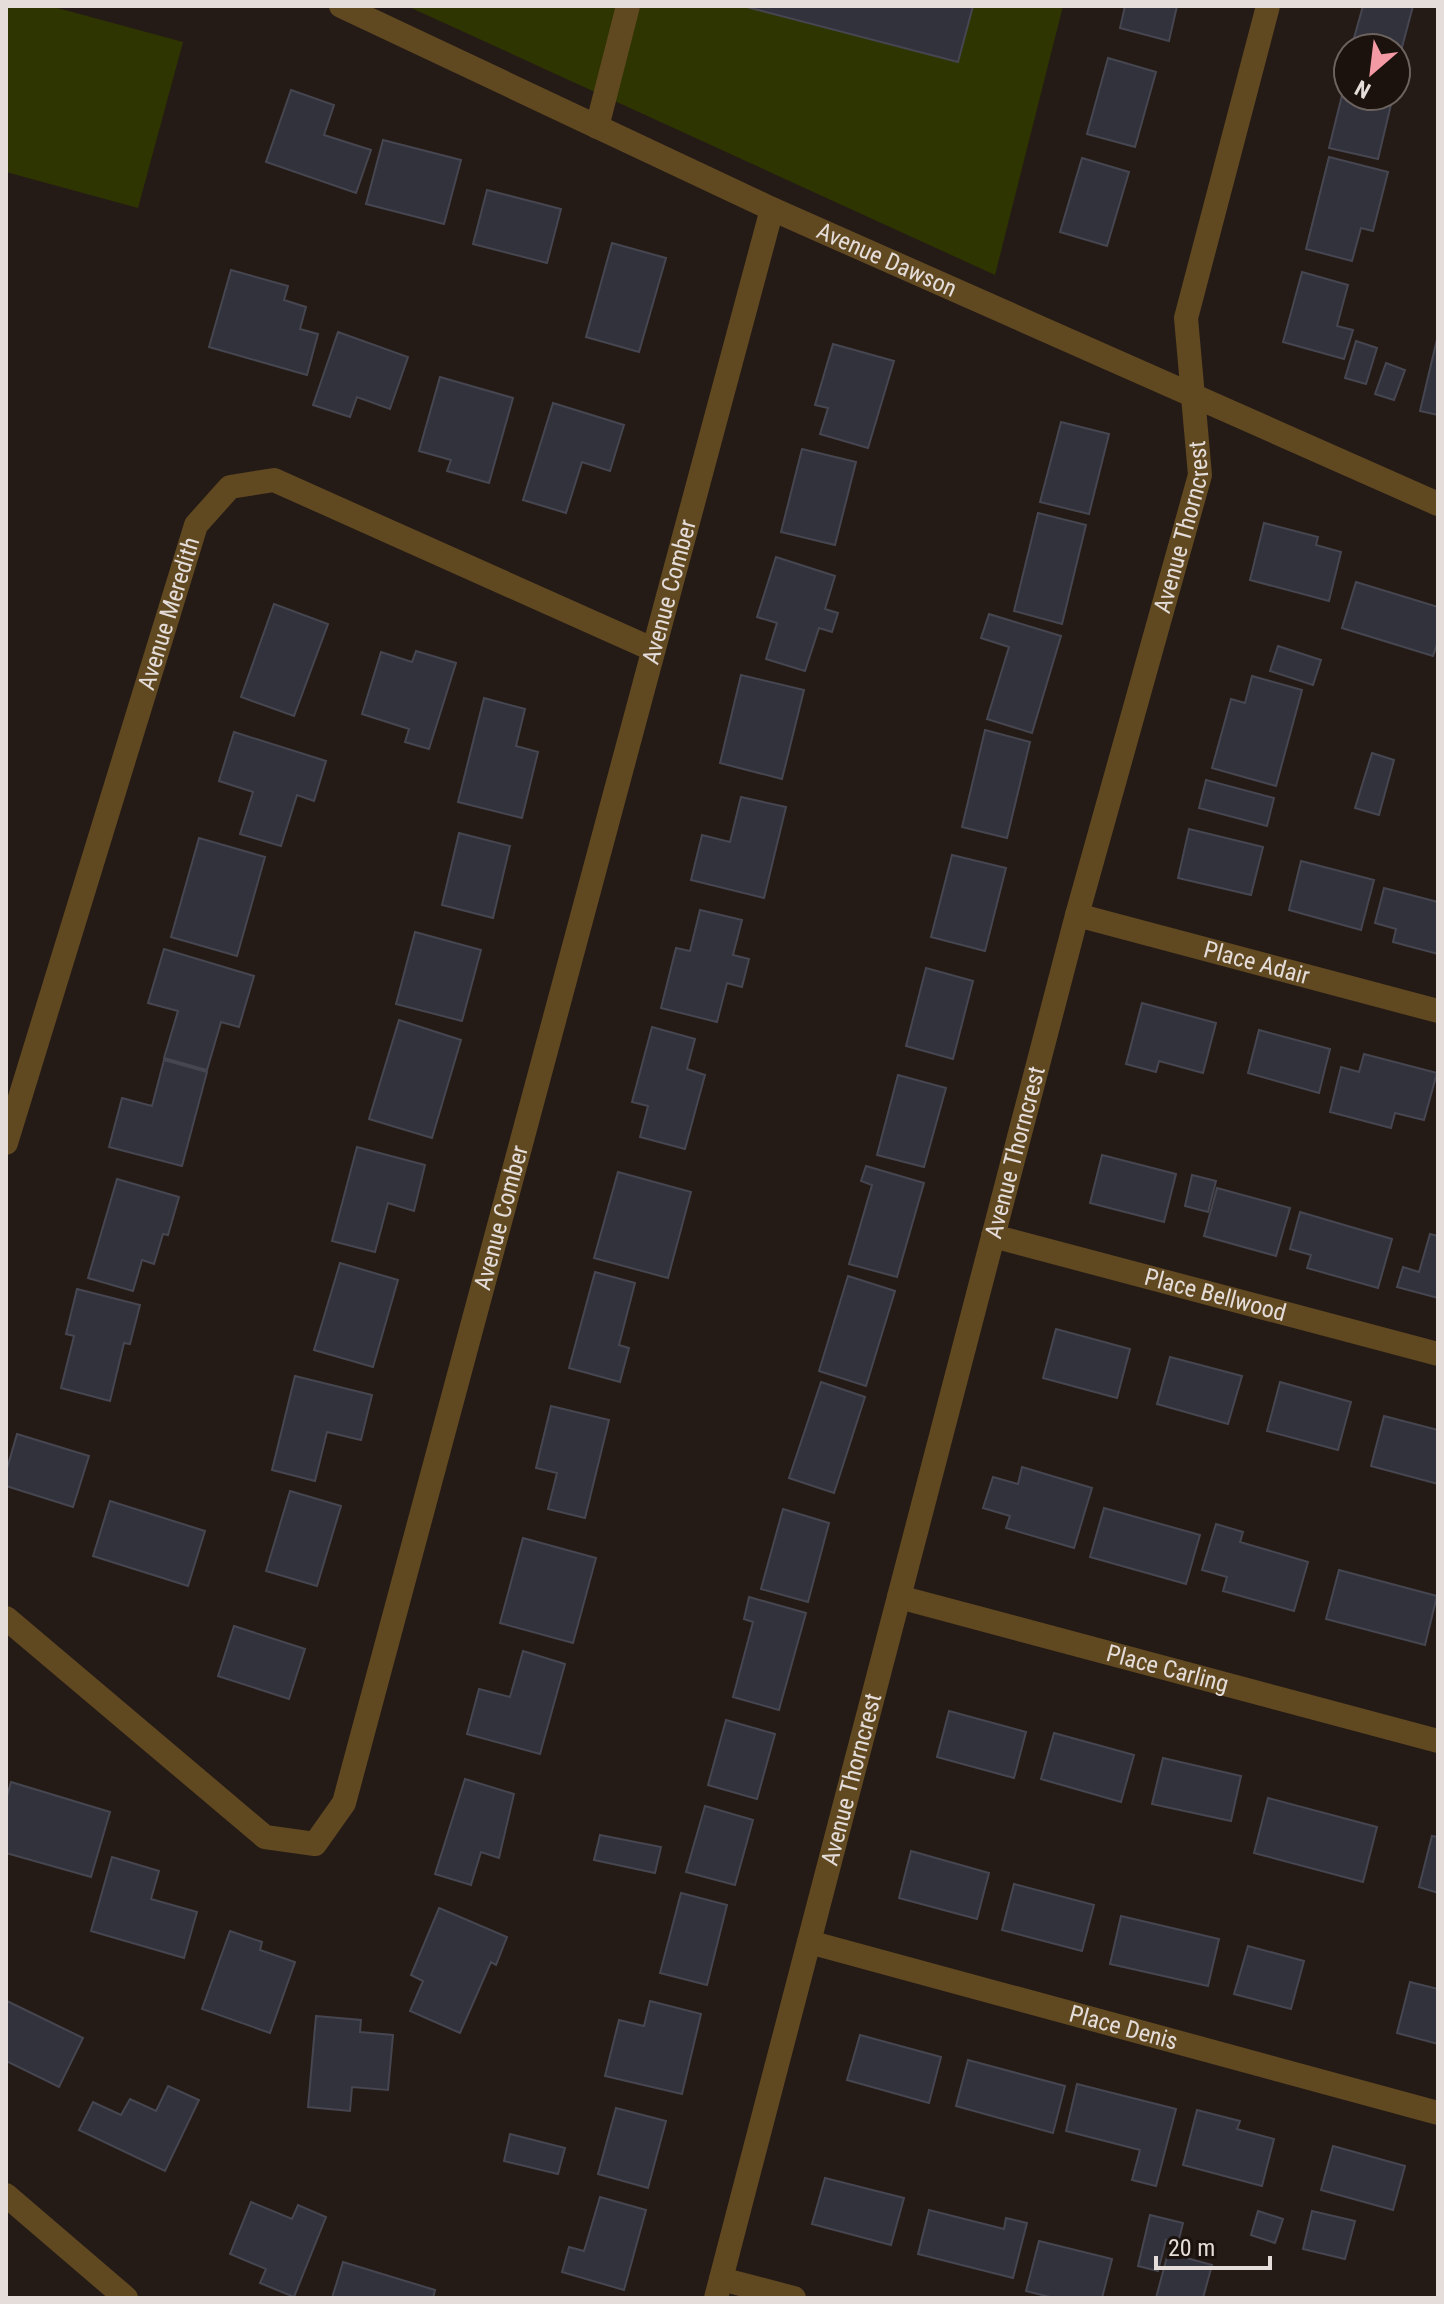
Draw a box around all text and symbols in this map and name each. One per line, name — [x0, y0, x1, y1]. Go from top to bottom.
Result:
north arrow — [1332, 32, 1412, 112]
text: N — [1351, 75, 1375, 103]
street label: Avenue Dawson — [813, 217, 961, 303]
street label: Avenue Thorncrest — [1148, 440, 1214, 616]
street label: Avenue Comber — [636, 516, 702, 667]
street label: Avenue Meredith — [132, 534, 205, 693]
street label: Place Adair — [1201, 935, 1313, 990]
street label: Avenue Thorncrest — [979, 1063, 1051, 1241]
street label: Avenue Comber — [468, 1142, 534, 1293]
street label: Place Bellwood — [1142, 1263, 1289, 1327]
street label: Place Carling — [1104, 1639, 1232, 1698]
street label: Avenue Thorncrest — [816, 1690, 887, 1868]
street label: Place Denis — [1066, 1999, 1181, 2056]
scale bar — [1156, 2220, 1270, 2270]
text: 20 m — [1168, 2234, 1215, 2262]

